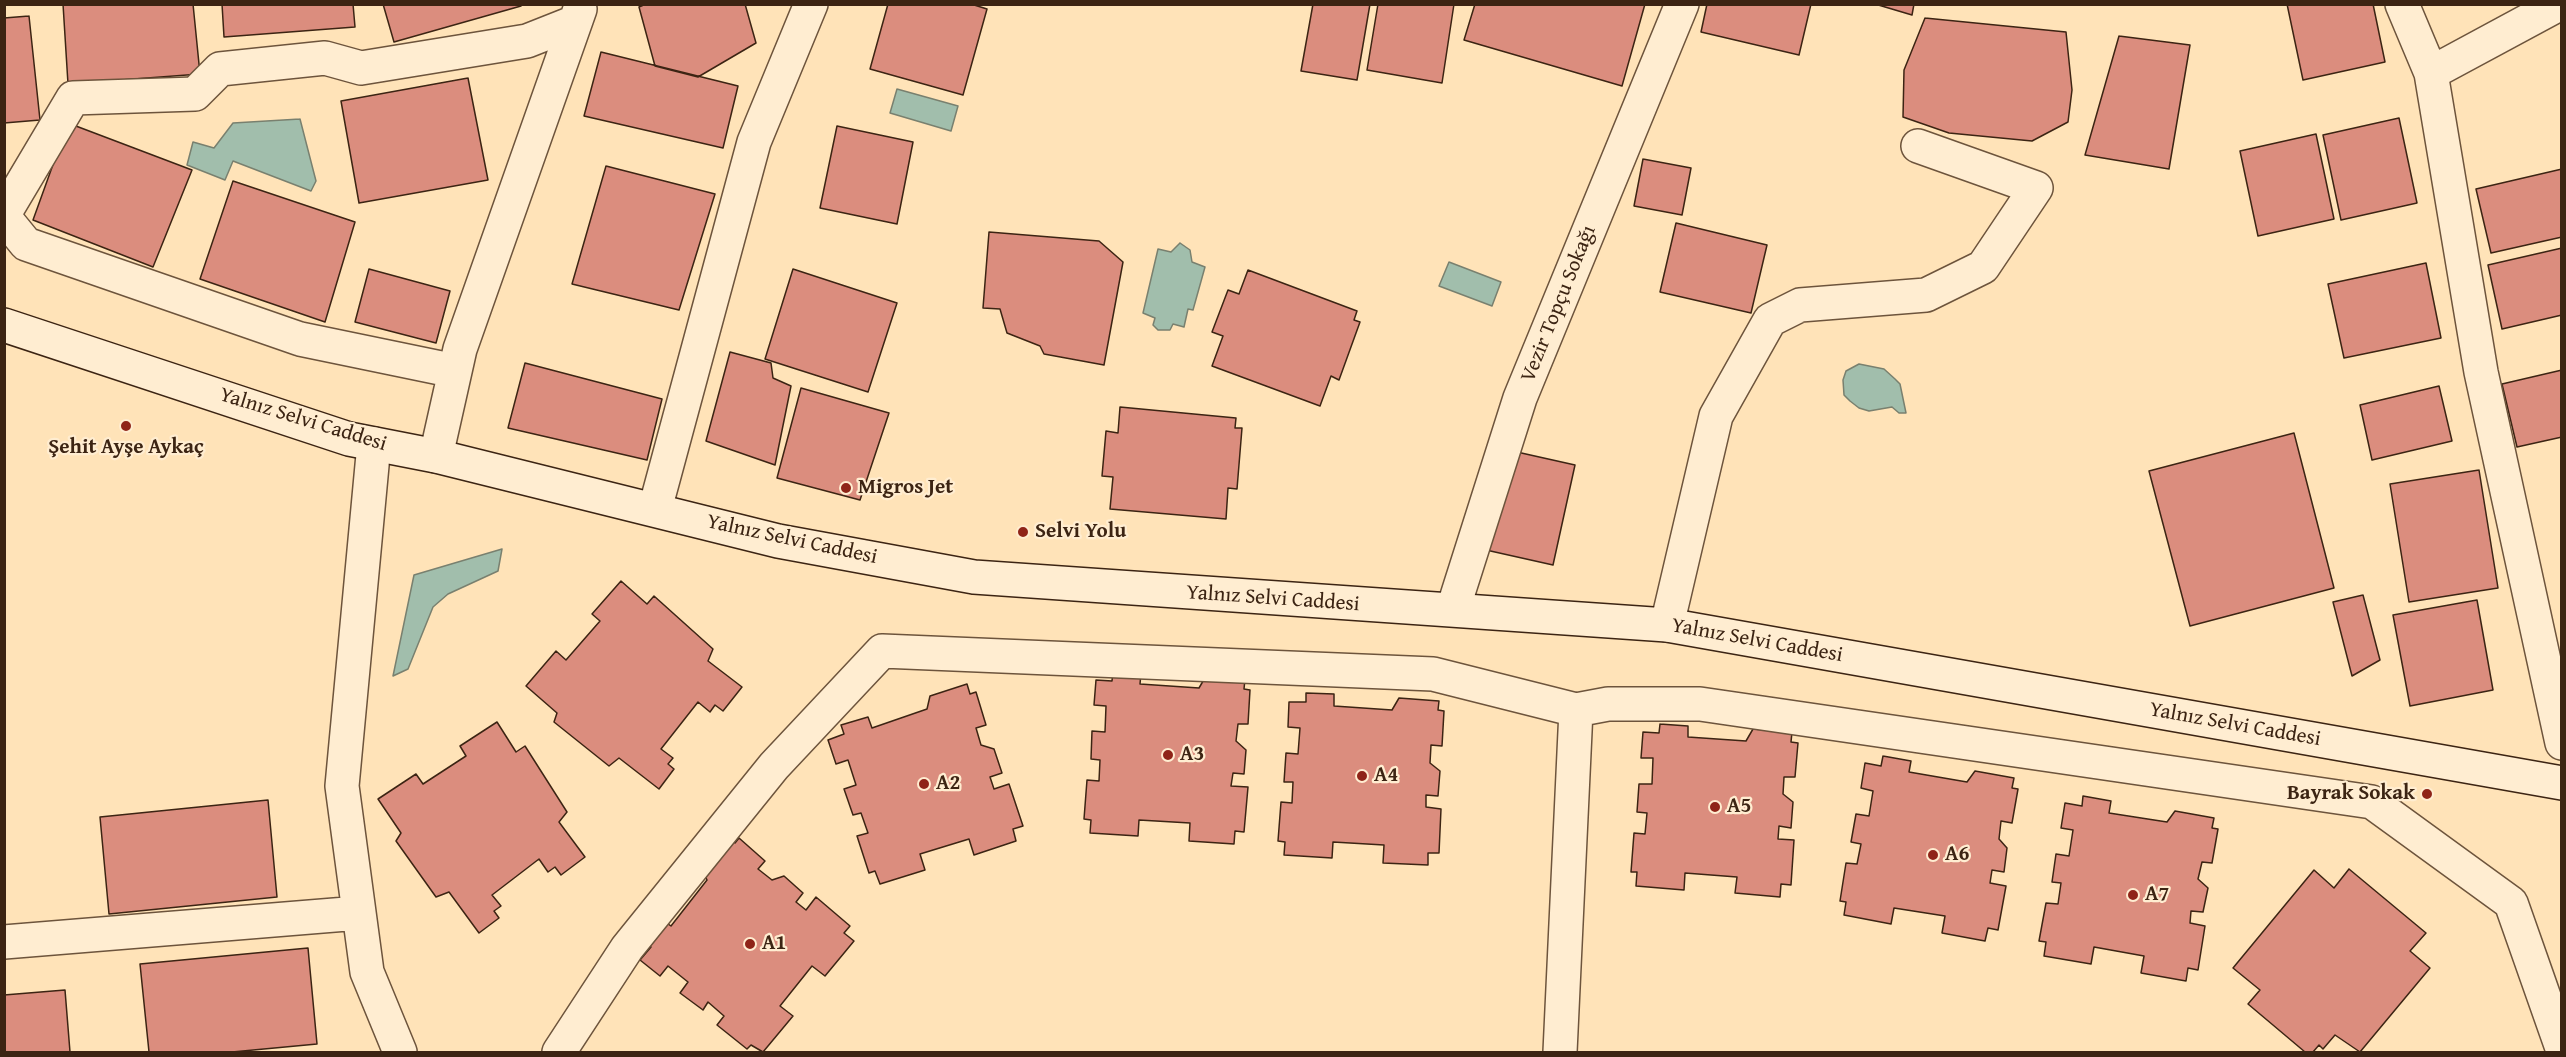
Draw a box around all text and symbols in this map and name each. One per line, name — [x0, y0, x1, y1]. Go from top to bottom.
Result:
street label: Vezir Topçu Sokağı — [1516, 222, 1602, 386]
street label: Yalnız Selvi Caddesi — [216, 383, 390, 457]
marker: Şehit Ayşe Aykaç — [119, 419, 133, 433]
place label: Şehit Ayşe Aykaç — [48, 435, 204, 461]
place label: Migros Jet — [858, 475, 953, 501]
marker: Migros Jet — [839, 481, 853, 495]
street label: Yalnız Selvi Caddesi — [705, 510, 879, 570]
place label: Selvi Yolu — [1035, 519, 1126, 545]
marker: Selvi Yolu — [1016, 525, 1030, 539]
street label: Yalnız Selvi Caddesi — [1186, 580, 1360, 618]
street label: Yalnız Selvi Caddesi — [1669, 614, 1845, 668]
street label: Yalnız Selvi Caddesi — [2147, 698, 2323, 752]
place label: A3 — [1180, 742, 1204, 768]
marker: A3 — [1161, 748, 1175, 762]
place label: A4 — [1374, 763, 1398, 789]
marker: A4 — [1355, 769, 1369, 783]
place label: A2 — [936, 771, 960, 797]
marker: A2 — [917, 777, 931, 791]
place label: Bayrak Sokak — [2287, 781, 2415, 807]
marker: Bayrak Sokak — [2420, 787, 2434, 801]
place label: A5 — [1727, 794, 1751, 820]
marker: A5 — [1708, 800, 1722, 814]
place label: A6 — [1945, 842, 1969, 868]
marker: A6 — [1926, 848, 1940, 862]
place label: A7 — [2145, 882, 2169, 908]
marker: A7 — [2126, 888, 2140, 902]
place label: A1 — [762, 931, 786, 957]
marker: A1 — [743, 937, 757, 951]

